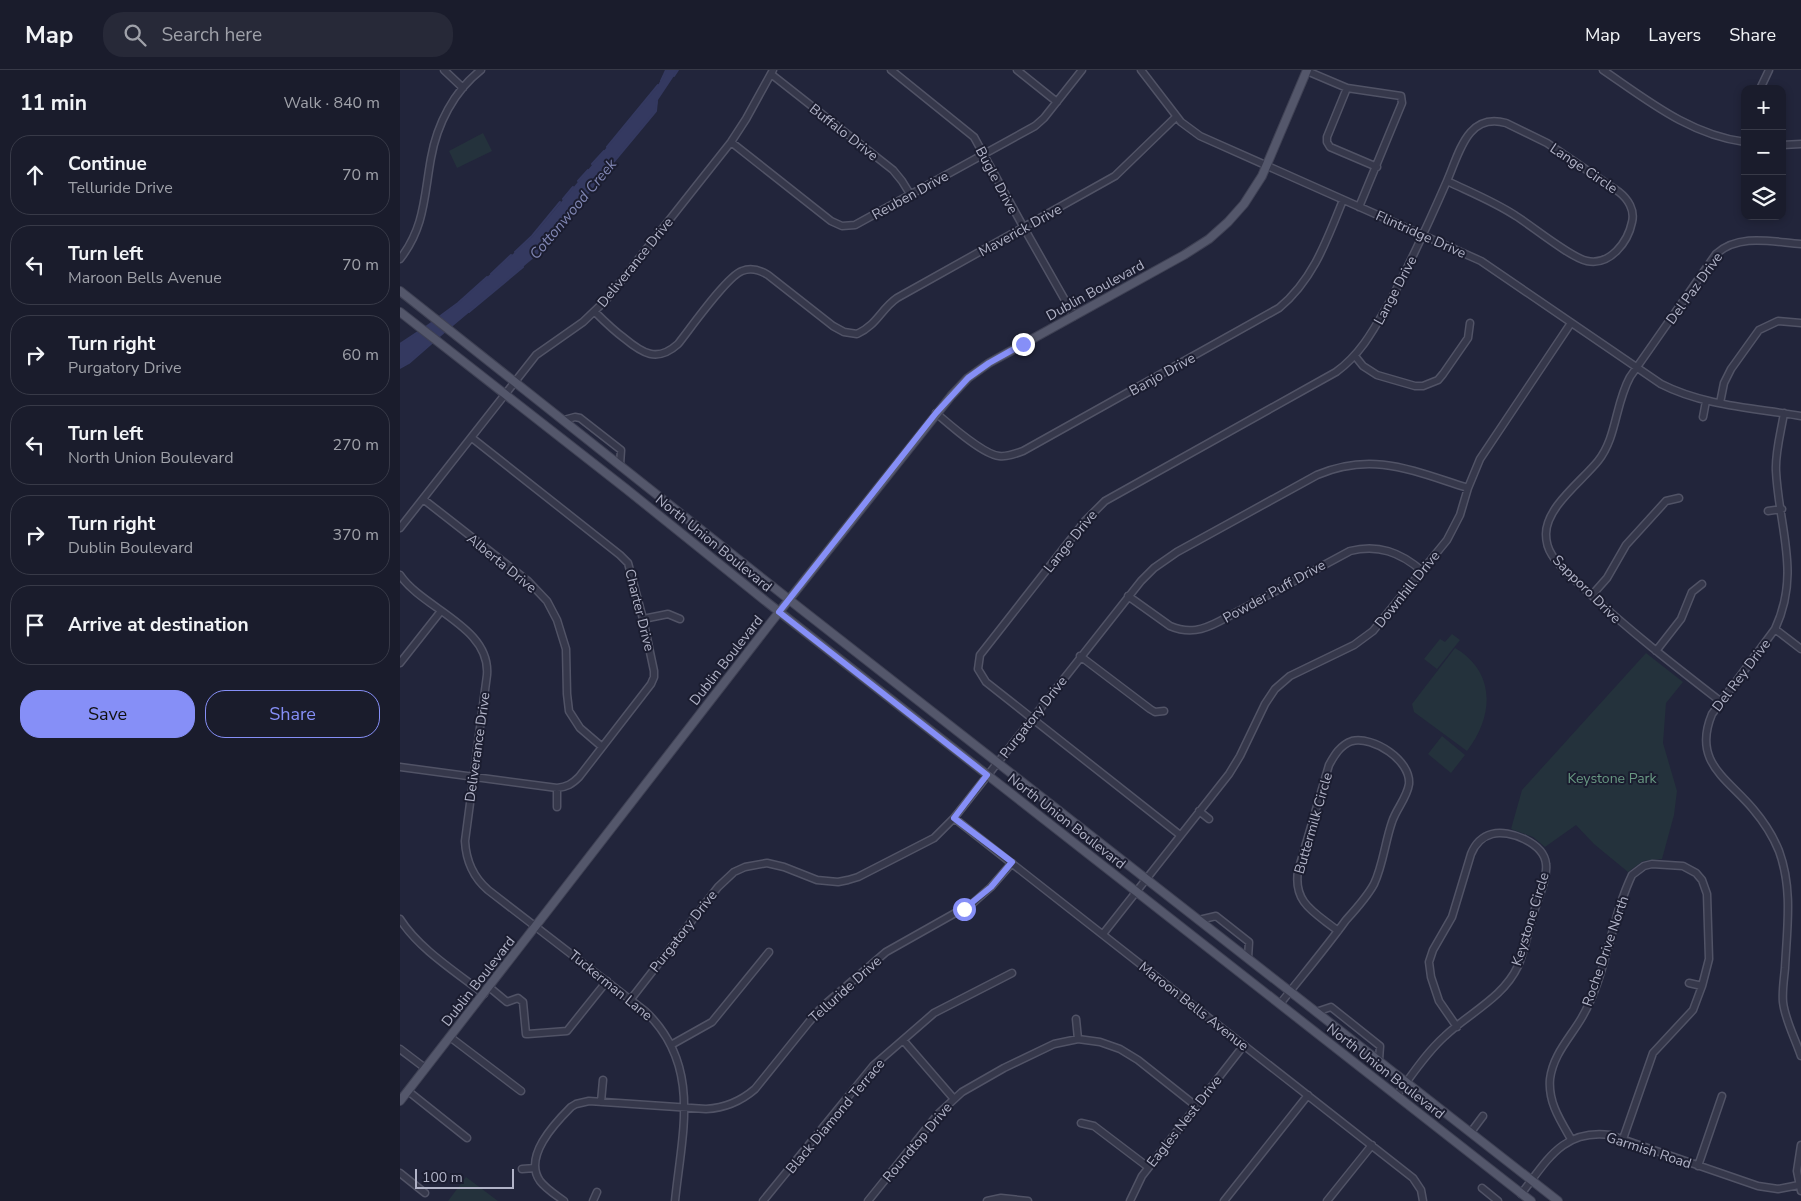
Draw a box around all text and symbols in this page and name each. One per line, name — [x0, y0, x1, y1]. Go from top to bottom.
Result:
search box — [103, 12, 453, 57]
text: Map — [25, 19, 73, 51]
icon: search — [121, 21, 149, 49]
text: Search here — [161, 22, 262, 48]
text: Map — [1585, 23, 1620, 47]
text: Layers — [1648, 23, 1701, 47]
text: Share — [1729, 23, 1776, 47]
map controls — [1741, 85, 1786, 220]
button: + — [1741, 85, 1786, 130]
text: 11 min — [20, 89, 87, 117]
text: Walk · 840 m — [284, 92, 380, 114]
street label: Buffalo Drive — [805, 100, 882, 165]
button: − — [1741, 130, 1786, 175]
street label: Lange Circle — [1546, 139, 1621, 198]
street label: Bugle Drive — [971, 143, 1022, 217]
text: Continue — [68, 151, 147, 177]
water label: Cottonwood Creek — [525, 154, 621, 263]
icon: ahead — [21, 161, 49, 189]
text: 70 m — [342, 164, 379, 186]
street label: Reuben Drive — [869, 167, 952, 224]
button: layers — [1741, 175, 1786, 220]
text: Telluride Drive — [68, 177, 173, 199]
street label: Maverick Drive — [975, 200, 1065, 261]
street label: Flintridge Drive — [1373, 206, 1469, 263]
street label: Deliverance Drive — [593, 213, 678, 311]
text: Turn left — [68, 241, 143, 267]
street label: Del Paz Drive — [1662, 248, 1727, 328]
icon: left — [21, 251, 49, 279]
street label: Lange Drive — [1369, 252, 1422, 328]
text: 70 m — [342, 254, 379, 276]
street label: Dublin Boulevard — [1043, 256, 1148, 325]
text: Maroon Bells Avenue — [68, 267, 222, 289]
text: Turn right — [68, 331, 155, 357]
route end — [1012, 333, 1035, 356]
icon: right — [21, 341, 49, 369]
text: 60 m — [342, 344, 379, 366]
street label: Banjo Drive — [1126, 348, 1199, 400]
text: Purgatory Drive — [68, 357, 181, 379]
text: Turn left — [68, 421, 143, 447]
icon: left — [21, 431, 49, 459]
text: 270 m — [332, 434, 379, 456]
text: North Union Boulevard — [68, 447, 234, 469]
street label: North Union Boulevard — [651, 490, 776, 596]
street label: Lange Drive — [1039, 506, 1102, 577]
text: Turn right — [68, 511, 155, 537]
icon: right — [21, 521, 49, 549]
text: 370 m — [332, 524, 379, 546]
street label: Alberta Drive — [463, 529, 540, 597]
text: Dublin Boulevard — [68, 537, 193, 559]
street label: Downhill Drive — [1370, 547, 1444, 632]
street label: Sapporo Drive — [1548, 551, 1625, 628]
street label: Powder Puff Drive — [1219, 555, 1329, 628]
street label: Charter Drive — [620, 567, 659, 653]
icon: arrive — [21, 611, 49, 639]
street label: Dublin Boulevard — [685, 611, 768, 709]
text: Arrive at destination — [68, 612, 249, 638]
street label: Del Rey Drive — [1708, 635, 1775, 715]
street label: Purgatory Drive — [995, 672, 1071, 762]
button: Save — [20, 690, 195, 738]
button: Share — [205, 690, 380, 738]
street label: Deliverance Drive — [460, 691, 495, 803]
street label: North Union Boulevard — [1004, 769, 1130, 873]
park label: Keystone Park — [1567, 769, 1658, 788]
street label: Buttermilk Circle — [1290, 770, 1337, 876]
street label: Keystone Circle — [1507, 870, 1554, 968]
street label: Purgatory Drive — [645, 886, 721, 976]
street label: Roche Drive North — [1578, 893, 1633, 1009]
route start — [953, 898, 976, 921]
street label: Dublin Boulevard — [437, 932, 520, 1030]
street label: Tuckerman Lane — [565, 946, 656, 1025]
street label: Telluride Drive — [805, 952, 886, 1027]
street label: Maroon Bells Avenue — [1135, 957, 1253, 1055]
street label: North Union Boulevard — [1323, 1019, 1449, 1123]
street label: Black Diamond Terrace — [782, 1055, 889, 1178]
street label: Eagles Nest Drive — [1143, 1071, 1226, 1171]
street label: Roundtop Drive — [878, 1098, 956, 1186]
street label: Garmish Road — [1604, 1128, 1694, 1173]
scale bar — [415, 1166, 514, 1189]
text: 100 m — [422, 1168, 463, 1187]

